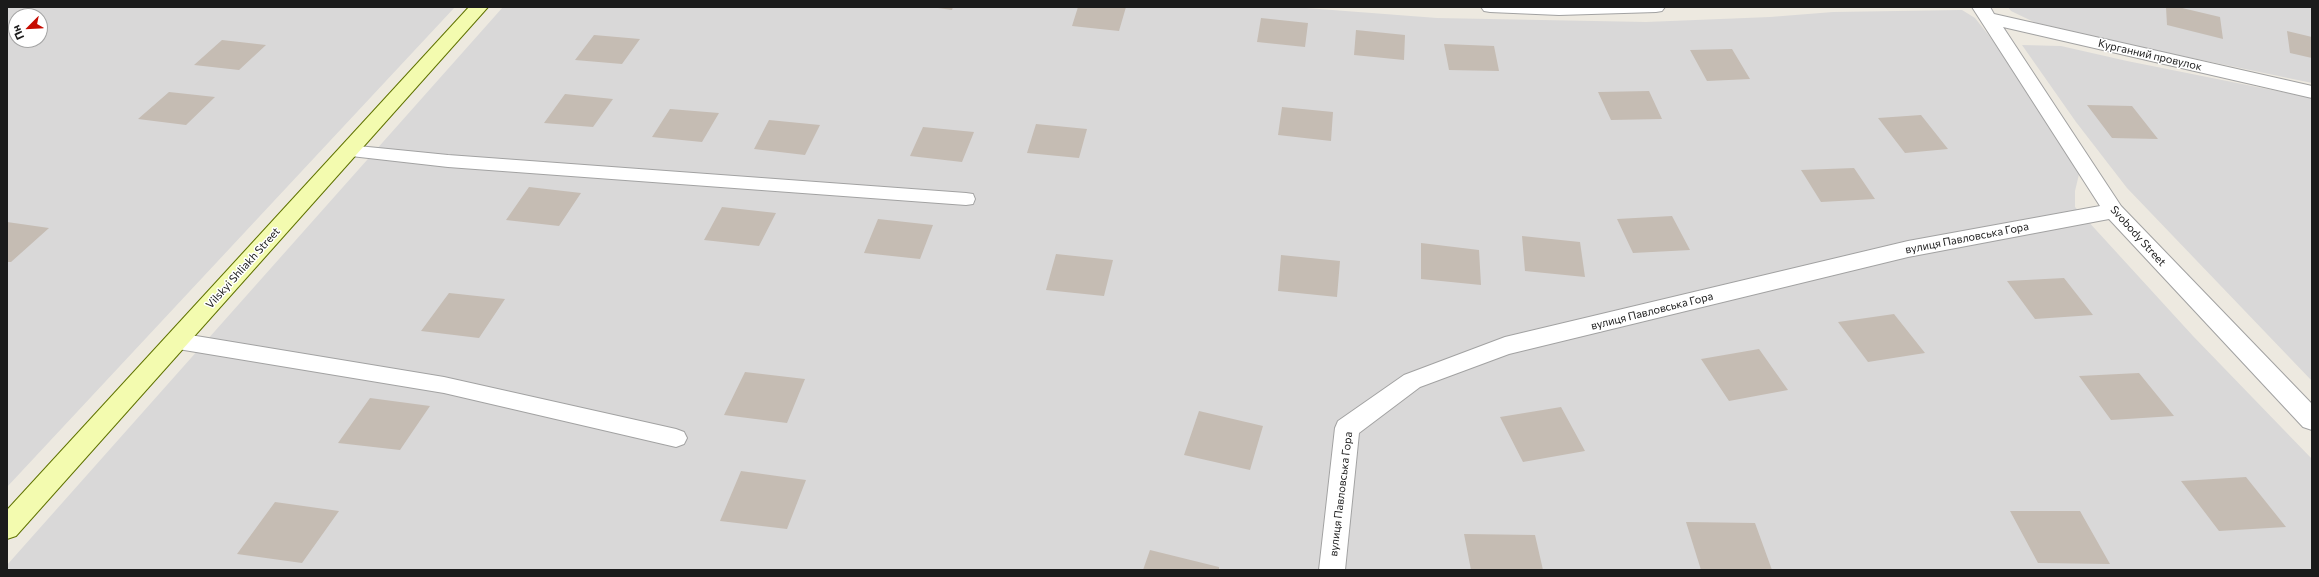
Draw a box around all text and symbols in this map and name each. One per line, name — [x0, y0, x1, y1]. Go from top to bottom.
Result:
north arrow — [8, 8, 48, 48]
text: Пн — [9, 23, 26, 42]
street label: Курганний провулок — [2097, 37, 2203, 73]
street label: Svobody Street — [2107, 203, 2169, 269]
street label: вулиця Павловська Гора — [1904, 220, 2030, 256]
street label: Vilskyi Shliakh Street — [203, 225, 283, 311]
street label: вулиця Павловська Гора — [1590, 289, 1714, 333]
street label: вулиця Павловська Гора — [1327, 431, 1355, 557]

